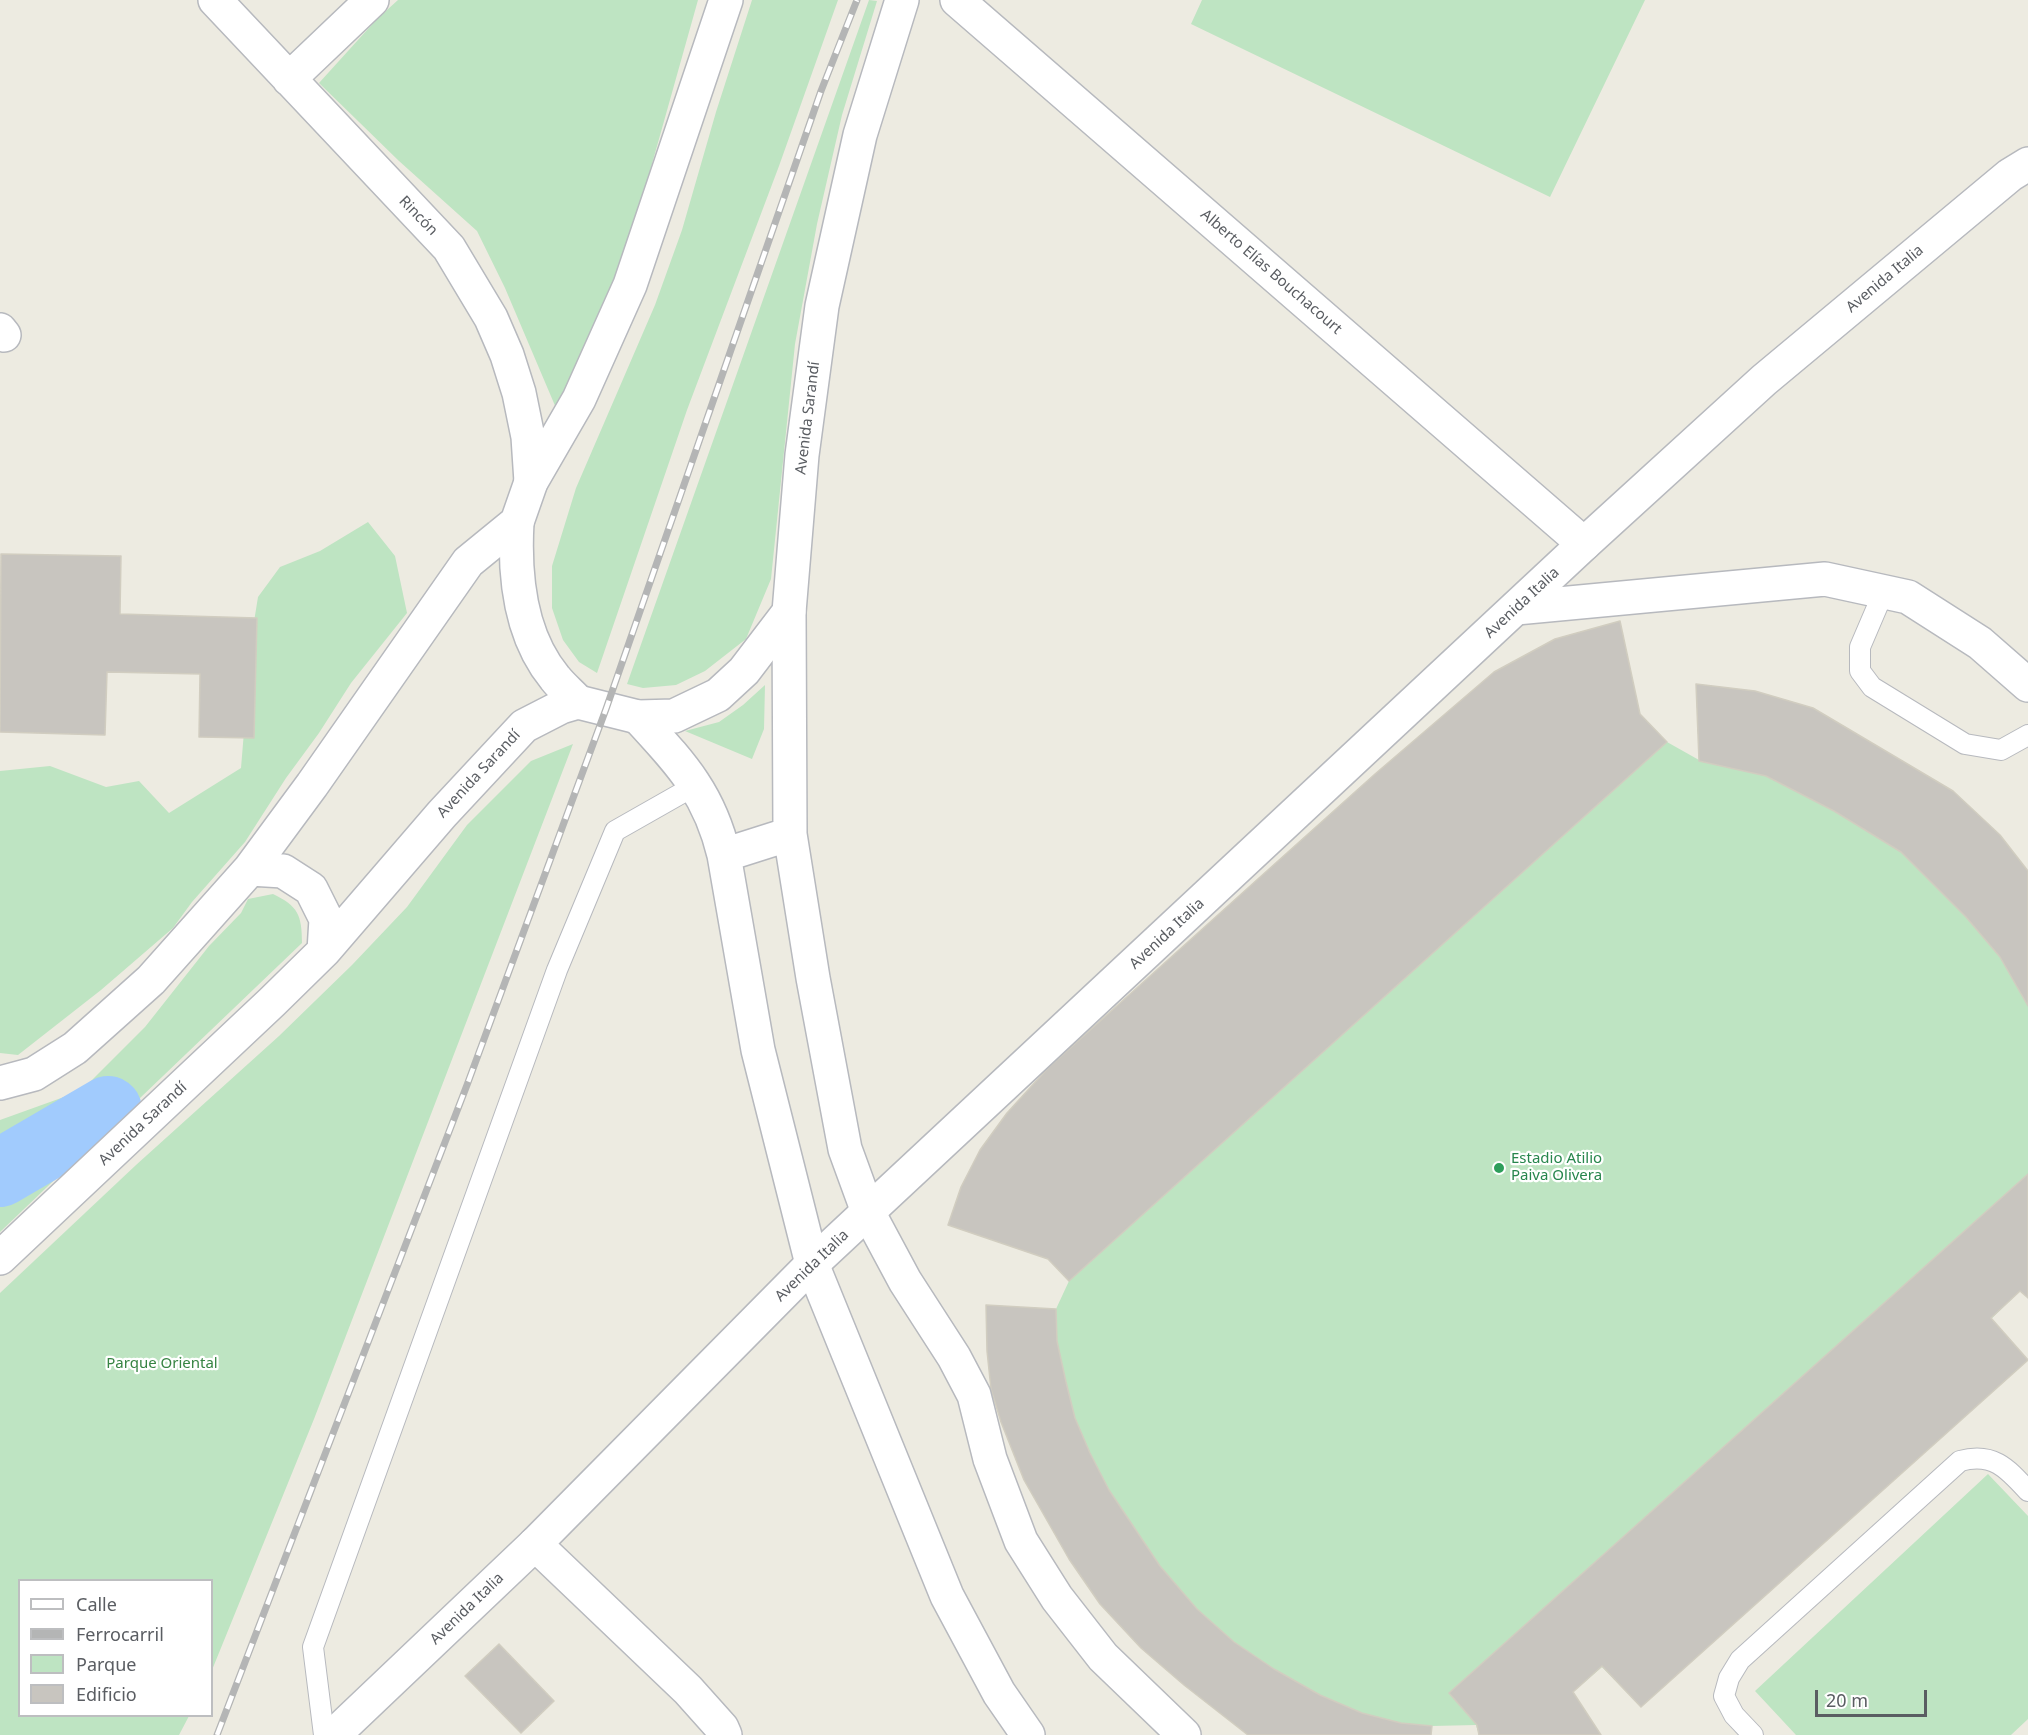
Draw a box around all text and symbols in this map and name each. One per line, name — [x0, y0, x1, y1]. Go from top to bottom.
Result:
street label: Rincón — [395, 192, 441, 240]
street label: Alberto Elías Bouchacourt — [1197, 206, 1345, 338]
street label: Avenida Italia — [1843, 241, 1927, 317]
street label: Avenida Sarandí — [792, 360, 824, 476]
street label: Avenida Italia — [1481, 564, 1563, 642]
street label: Avenida Sarandí — [434, 726, 524, 822]
street label: Avenida Italia — [1126, 895, 1208, 973]
street label: Avenida Sarandí — [95, 1079, 191, 1169]
place label: Estadio Atilio Paiva Olivera — [1511, 1150, 1602, 1185]
marker: Estadio Atilio Paiva Olivera — [1492, 1161, 1506, 1175]
street label: Avenida Italia — [771, 1226, 853, 1306]
park label: Parque Oriental — [106, 1355, 218, 1373]
street label: Avenida Italia — [426, 1569, 508, 1649]
legend — [18, 1579, 213, 1717]
text: Calle — [76, 1592, 117, 1616]
text: Ferrocarril — [76, 1622, 164, 1646]
text: Parque — [76, 1652, 136, 1676]
scale bar — [1818, 1678, 1930, 1716]
text: Edificio — [76, 1682, 137, 1706]
text: 20 m — [1826, 1688, 1868, 1712]

